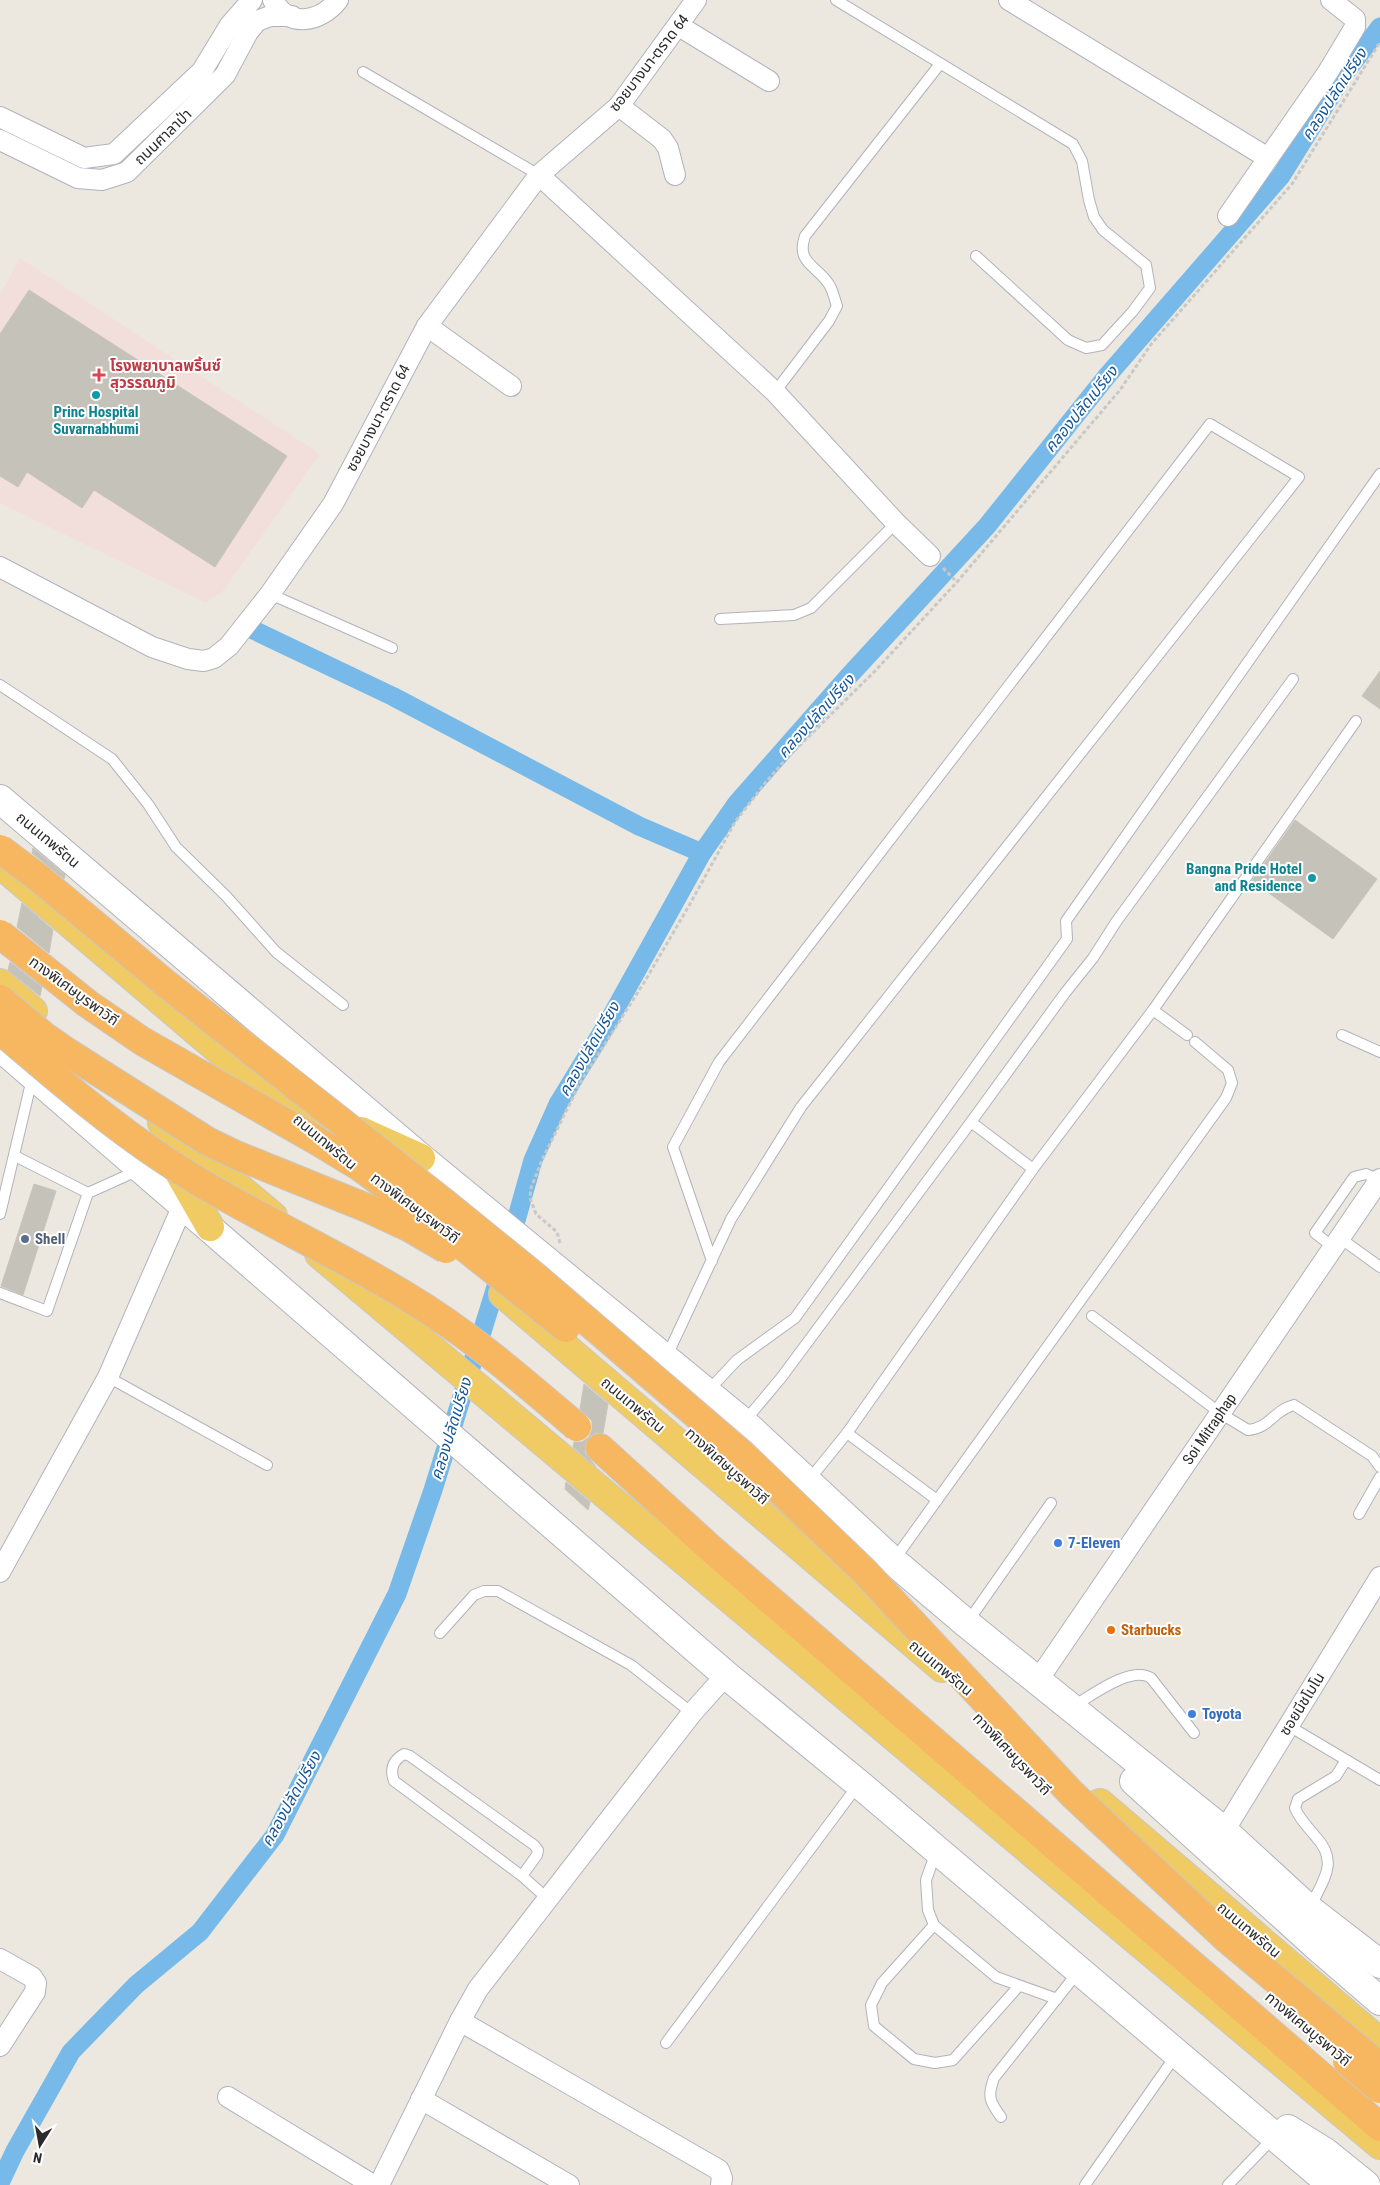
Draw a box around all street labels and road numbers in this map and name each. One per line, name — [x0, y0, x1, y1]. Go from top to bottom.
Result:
street label: ซอยบางนา-ตราด 64 — [605, 11, 693, 115]
street label: ถนนศาลาป่า — [131, 105, 195, 169]
street label: ซอยบางนา-ตราด 64 — [342, 361, 414, 475]
street label: ถนนเทพรัตน — [13, 808, 83, 872]
street label: ทางพิเศษบูรพาวิถี — [26, 952, 122, 1030]
street label: ถนนเทพรัตน — [290, 1110, 360, 1174]
street label: ทางพิเศษบูรพาวิถี — [367, 1169, 463, 1247]
street label: ถนนเทพรัตน — [598, 1373, 668, 1437]
street label: Soi Mitraphap — [1179, 1390, 1240, 1468]
street label: ทางพิเศษบูรพาวิถี — [681, 1424, 773, 1508]
street label: ถนนเทพรัตน — [906, 1636, 976, 1700]
street label: ซอยนีชโมโน — [1276, 1669, 1328, 1739]
street label: ทางพิเศษบูรพาวิถี — [969, 1709, 1055, 1799]
street label: ถนนเทพรัตน — [1214, 1898, 1284, 1962]
street label: ทางพิเศษบูรพาวิถี — [1261, 1988, 1355, 2070]

